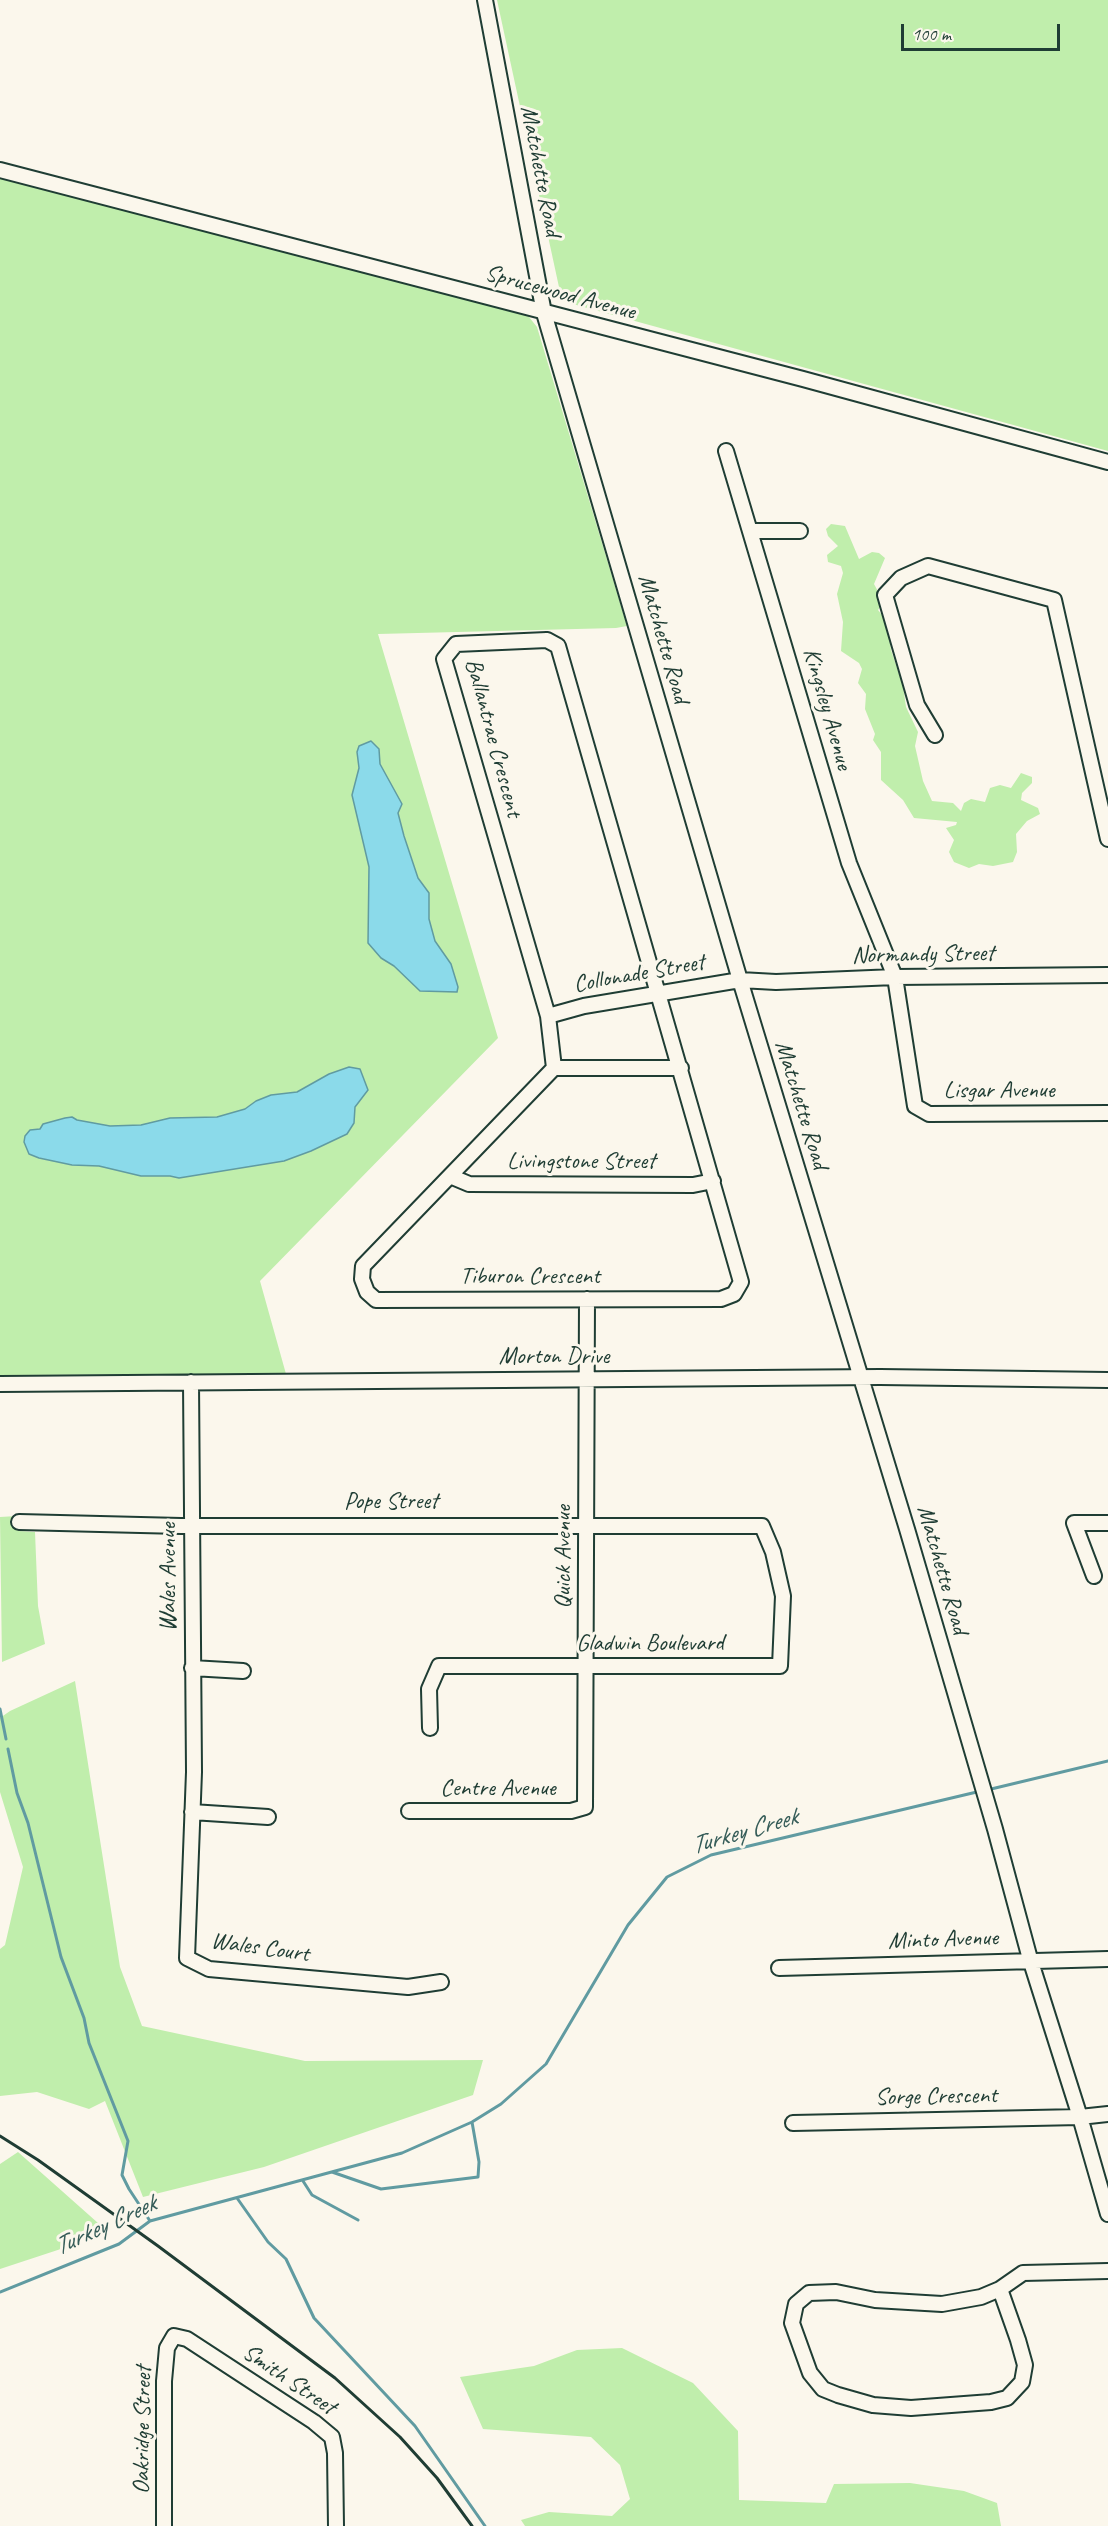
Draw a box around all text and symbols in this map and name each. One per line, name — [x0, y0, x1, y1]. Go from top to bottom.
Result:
scale bar — [904, 12, 1063, 50]
text: 100 m — [912, 23, 951, 45]
street label: Matchette Road — [513, 103, 567, 239]
street label: Sprucewood Avenue — [482, 259, 638, 327]
street label: Matchette Road — [631, 571, 695, 707]
street label: Kingsley Avenue — [796, 645, 858, 773]
street label: Ballantrae Crescent — [458, 656, 528, 820]
street label: Normandy Street — [852, 939, 994, 971]
street label: Collonade Street — [571, 948, 707, 1000]
street label: Matchette Road — [768, 1037, 834, 1173]
street label: Lisgar Avenue — [944, 1077, 1054, 1105]
street label: Livingstone Street — [507, 1148, 655, 1176]
street label: Tiburon Crescent — [460, 1263, 600, 1291]
street label: Morton Drive — [499, 1343, 609, 1371]
street label: Pope Street — [344, 1488, 438, 1516]
street label: Matchette Road — [910, 1502, 974, 1638]
street label: Quick Avenue — [550, 1505, 578, 1609]
street label: Wales Avenue — [155, 1523, 183, 1631]
street label: Gladwin Boulevard — [576, 1630, 724, 1658]
street label: Centre Avenue — [440, 1775, 556, 1803]
water label: Turkey Creek — [687, 1802, 801, 1862]
street label: Minto Avenue — [887, 1924, 999, 1956]
street label: Wales Court — [209, 1927, 311, 1969]
street label: Sorge Crescent — [875, 2082, 997, 2112]
water label: Turkey Creek — [49, 2189, 161, 2263]
street label: Smith Street — [237, 2338, 341, 2422]
street label: Oakridge Street — [127, 2366, 159, 2494]

